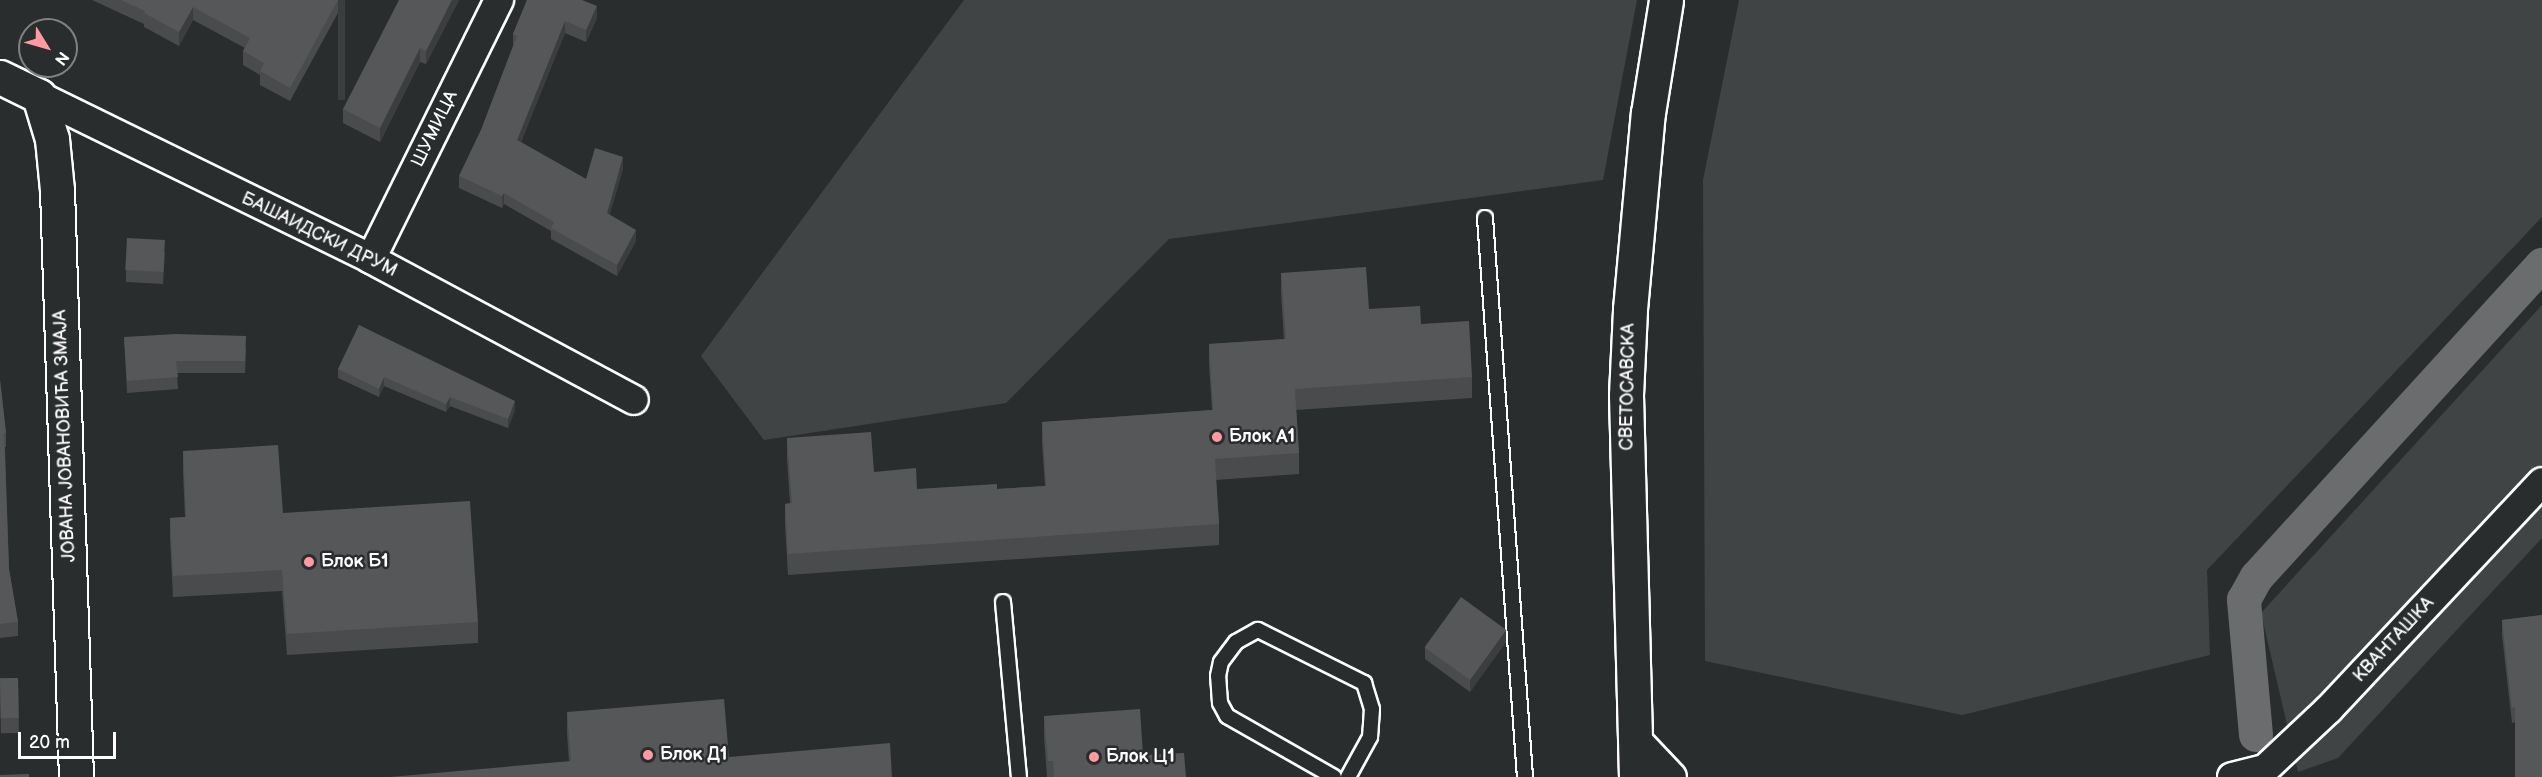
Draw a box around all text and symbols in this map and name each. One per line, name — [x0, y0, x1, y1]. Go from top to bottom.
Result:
north arrow — [18, 18, 78, 78]
text: N — [50, 47, 72, 68]
street label: ШУМИЦА — [407, 87, 463, 171]
street label: БАШАИДСКИ ДРУМ — [238, 188, 400, 282]
street label: ЈОВАНА ЈОВАНОВИЋА ЗМАЈА — [50, 310, 80, 562]
street label: СВЕТОСАВСКА — [1616, 323, 1640, 451]
place label: Блок А1 — [1229, 426, 1295, 448]
marker: Блок А1 — [1210, 430, 1224, 444]
place label: Блок Б1 — [321, 551, 389, 573]
marker: Блок Б1 — [302, 555, 316, 569]
street label: КВАНТАШКА — [2349, 593, 2439, 687]
scale bar — [21, 720, 118, 758]
text: 20 m — [29, 732, 70, 753]
place label: Блок Д1 — [660, 744, 727, 766]
place label: Блок Ц1 — [1106, 746, 1175, 768]
marker: Блок Д1 — [641, 748, 655, 762]
marker: Блок Ц1 — [1087, 750, 1101, 764]

